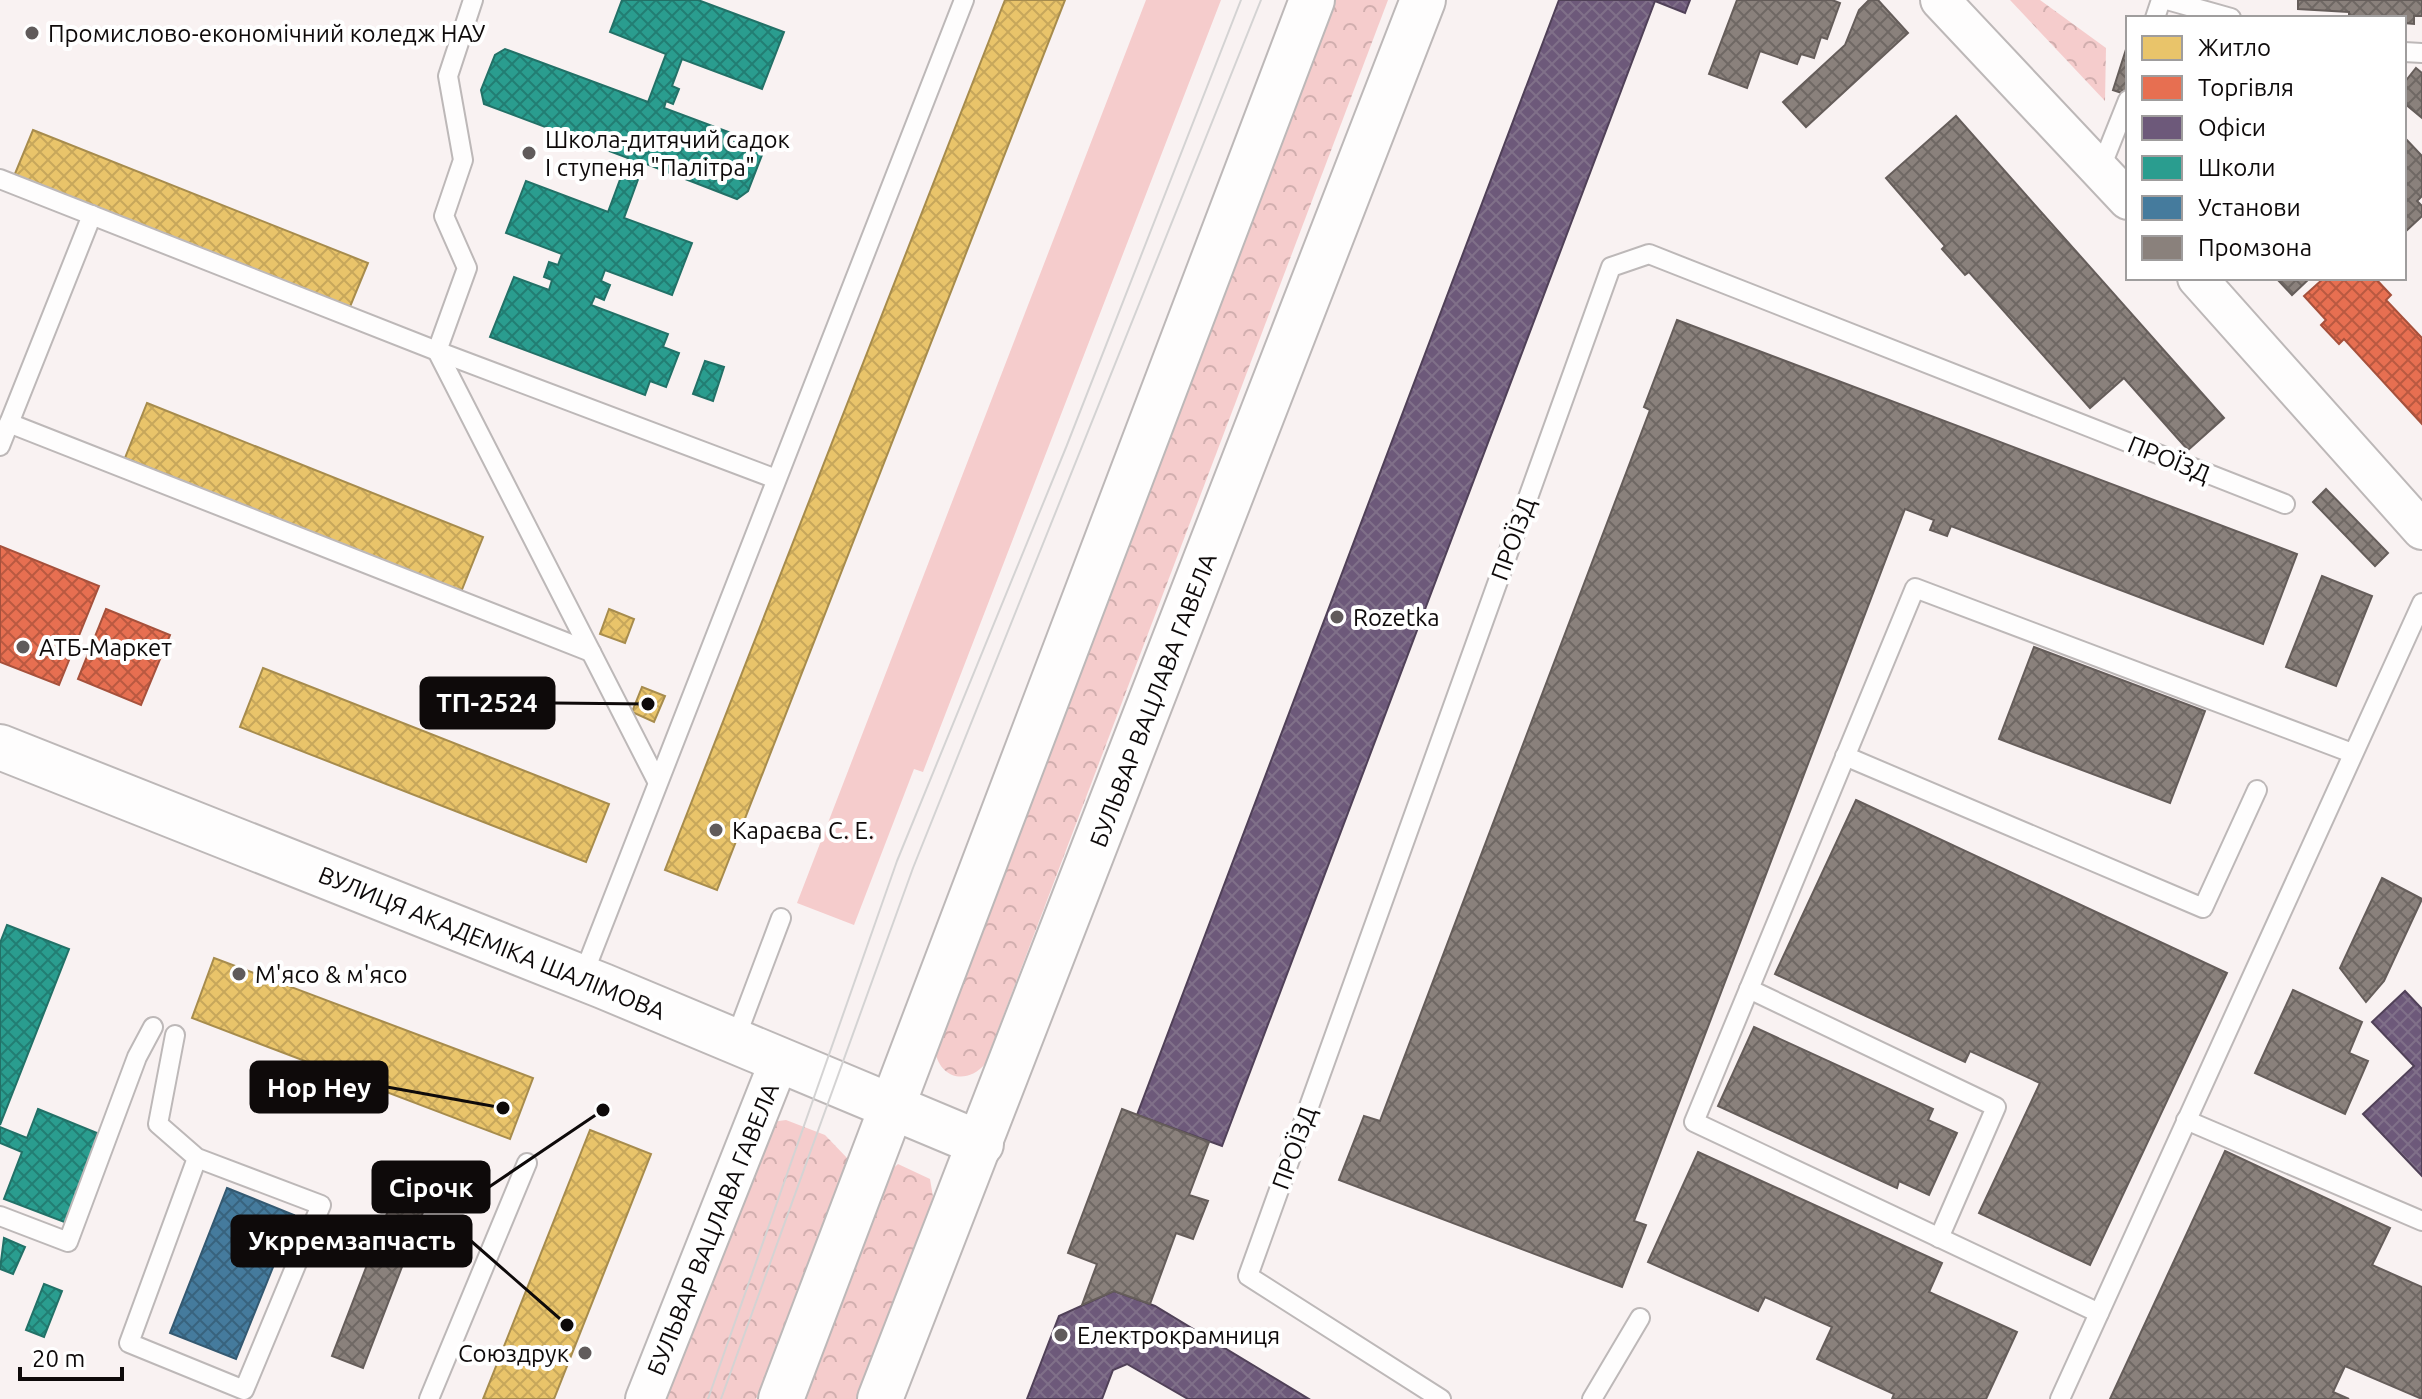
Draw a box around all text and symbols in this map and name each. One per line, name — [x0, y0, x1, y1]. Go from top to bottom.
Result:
legend — [2126, 16, 2406, 280]
place label: Промислово-економічний коледж НАУ — [48, 20, 486, 47]
marker: Промислово-економічний коледж НАУ — [23, 24, 41, 42]
text: Житло — [2198, 34, 2271, 61]
text: Торгівля — [2198, 74, 2294, 101]
text: Офіси — [2198, 114, 2266, 141]
place label: Школа-дитячий садок І ступеня "Палітра" — [545, 126, 790, 181]
marker: Школа-дитячий садок І ступеня "Палітра" — [520, 144, 538, 162]
text: Школи — [2198, 154, 2276, 181]
text: Установи — [2198, 194, 2301, 221]
text: Промзона — [2198, 234, 2312, 261]
street label: ПРОЇЗД — [2124, 430, 2214, 488]
street label: ПРОЇЗД — [1486, 494, 1540, 584]
street label: БУЛЬВАР ВАЦЛАВА ГАВЕЛА — [1084, 549, 1222, 851]
place label: Rozetka — [1353, 604, 1440, 631]
marker: Rozetka — [1328, 608, 1346, 626]
place label: АТБ-Маркет — [39, 634, 172, 661]
marker: АТБ-Маркет — [14, 638, 32, 656]
callout: ТП-2524 — [421, 678, 554, 728]
text: ТП-2524 — [436, 688, 538, 717]
place label: Караєва С. Е. — [732, 817, 874, 844]
marker: Караєва С. Е. — [707, 821, 725, 839]
street label: ВУЛИЦЯ АКАДЕМІКА ШАЛІМОВА — [315, 861, 670, 1025]
place label: М'ясо & м'ясо — [255, 961, 408, 988]
marker: М'ясо & м'ясо — [230, 965, 248, 983]
callout: Hop Hey — [251, 1062, 387, 1112]
text: Hop Hey — [267, 1073, 371, 1102]
street label: БУЛЬВАР ВАЦЛАВА ГАВЕЛА — [642, 1079, 784, 1379]
street label: ПРОЇЗД — [1267, 1103, 1321, 1193]
callout: Сірочк — [373, 1162, 489, 1212]
text: Сірочк — [389, 1173, 473, 1202]
callout: Укрремзапчасть — [232, 1216, 471, 1266]
text: Укрремзапчасть — [248, 1226, 456, 1255]
place label: Електрокрамниця — [1077, 1322, 1280, 1349]
marker: Електрокрамниця — [1052, 1326, 1070, 1344]
scale bar — [20, 1331, 122, 1381]
place label: Союздрук — [458, 1340, 569, 1367]
marker: Союздрук — [576, 1344, 594, 1362]
text: 20 m — [32, 1345, 85, 1372]

